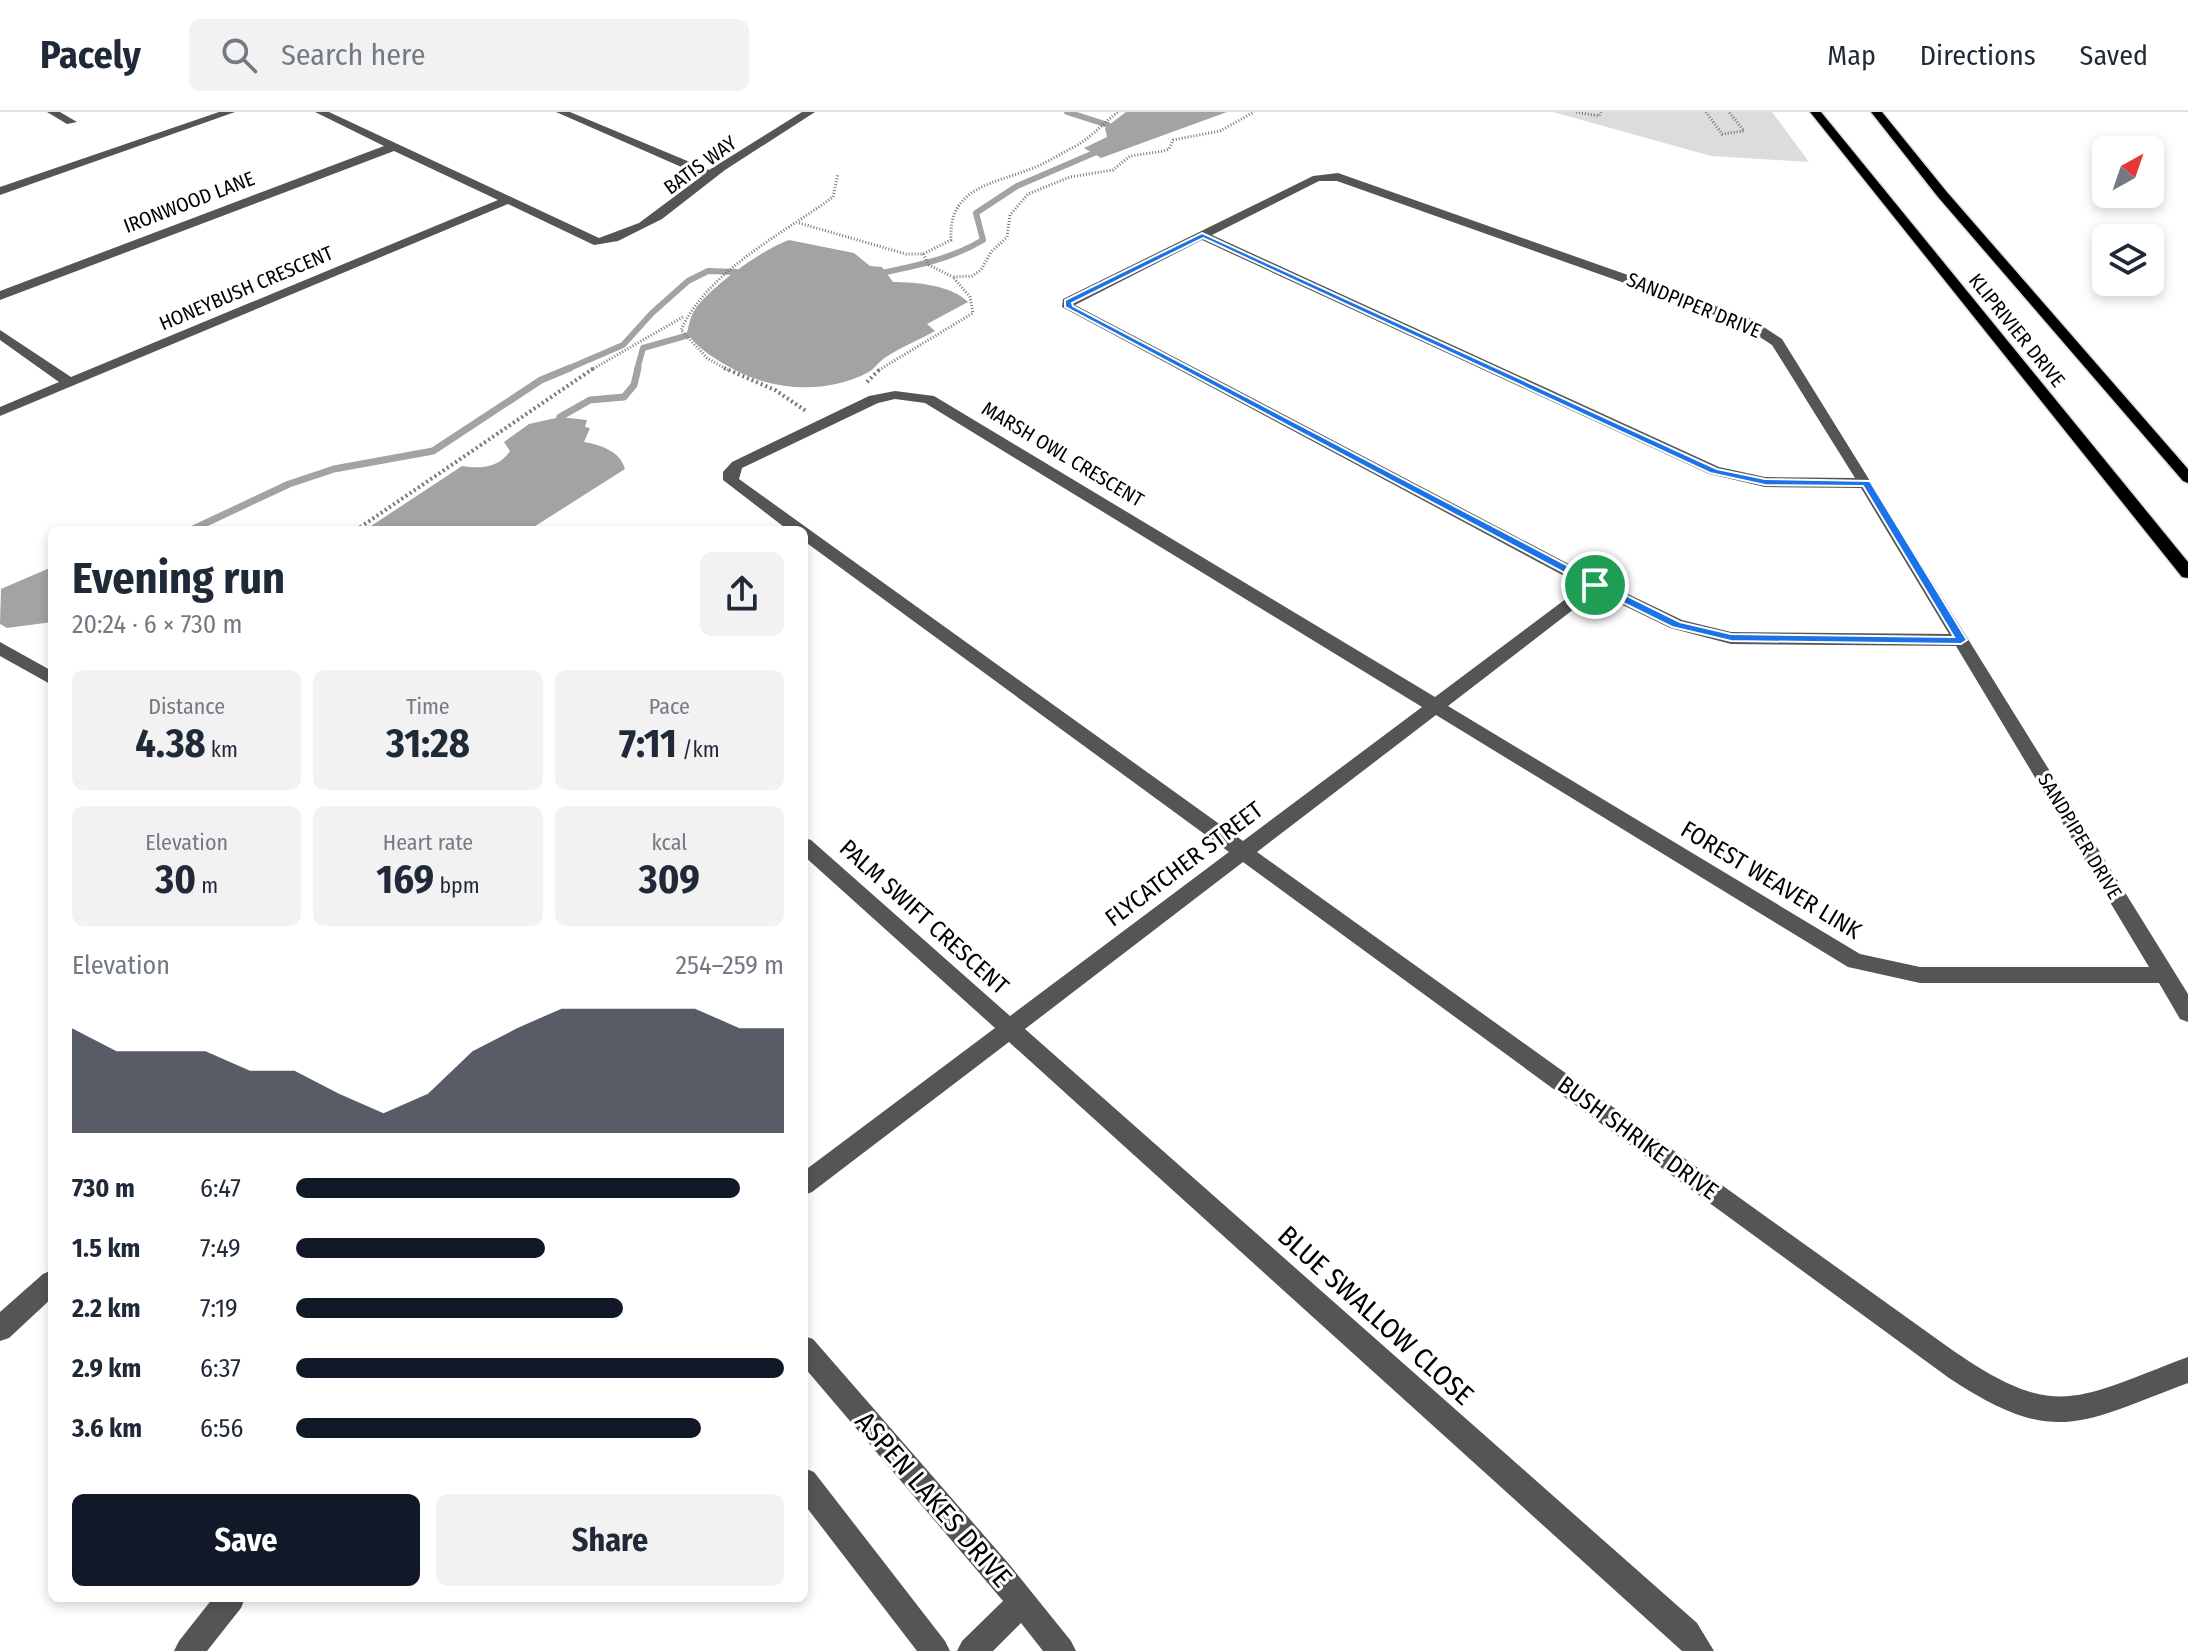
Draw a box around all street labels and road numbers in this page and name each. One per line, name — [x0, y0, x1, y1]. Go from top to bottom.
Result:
street label: BATIS WAY — [659, 131, 741, 199]
street label: IRONWOOD LANE — [120, 166, 258, 238]
street label: HONEYBUSH CRESCENT — [155, 240, 337, 335]
street label: SANDPIPER DRIVE — [1623, 267, 1765, 343]
street label: KLIPRIVIER DRIVE — [1964, 268, 2070, 392]
street label: MARSH OWL CRESCENT — [978, 396, 1149, 512]
street label: SANDPIPER DRIVE — [2033, 769, 2127, 903]
street label: FLYCATCHER STREET — [1100, 796, 1268, 932]
street label: FOREST WEAVER LINK — [1676, 815, 1866, 945]
street label: PALM SWIFT CRESCENT — [834, 834, 1014, 1000]
street label: BUSH SHRIKE DRIVE — [1552, 1070, 1724, 1206]
street label: BLUE SWALLOW CLOSE — [1271, 1219, 1480, 1412]
street label: ASPEN LAKES DRIVE — [849, 1405, 1019, 1594]

